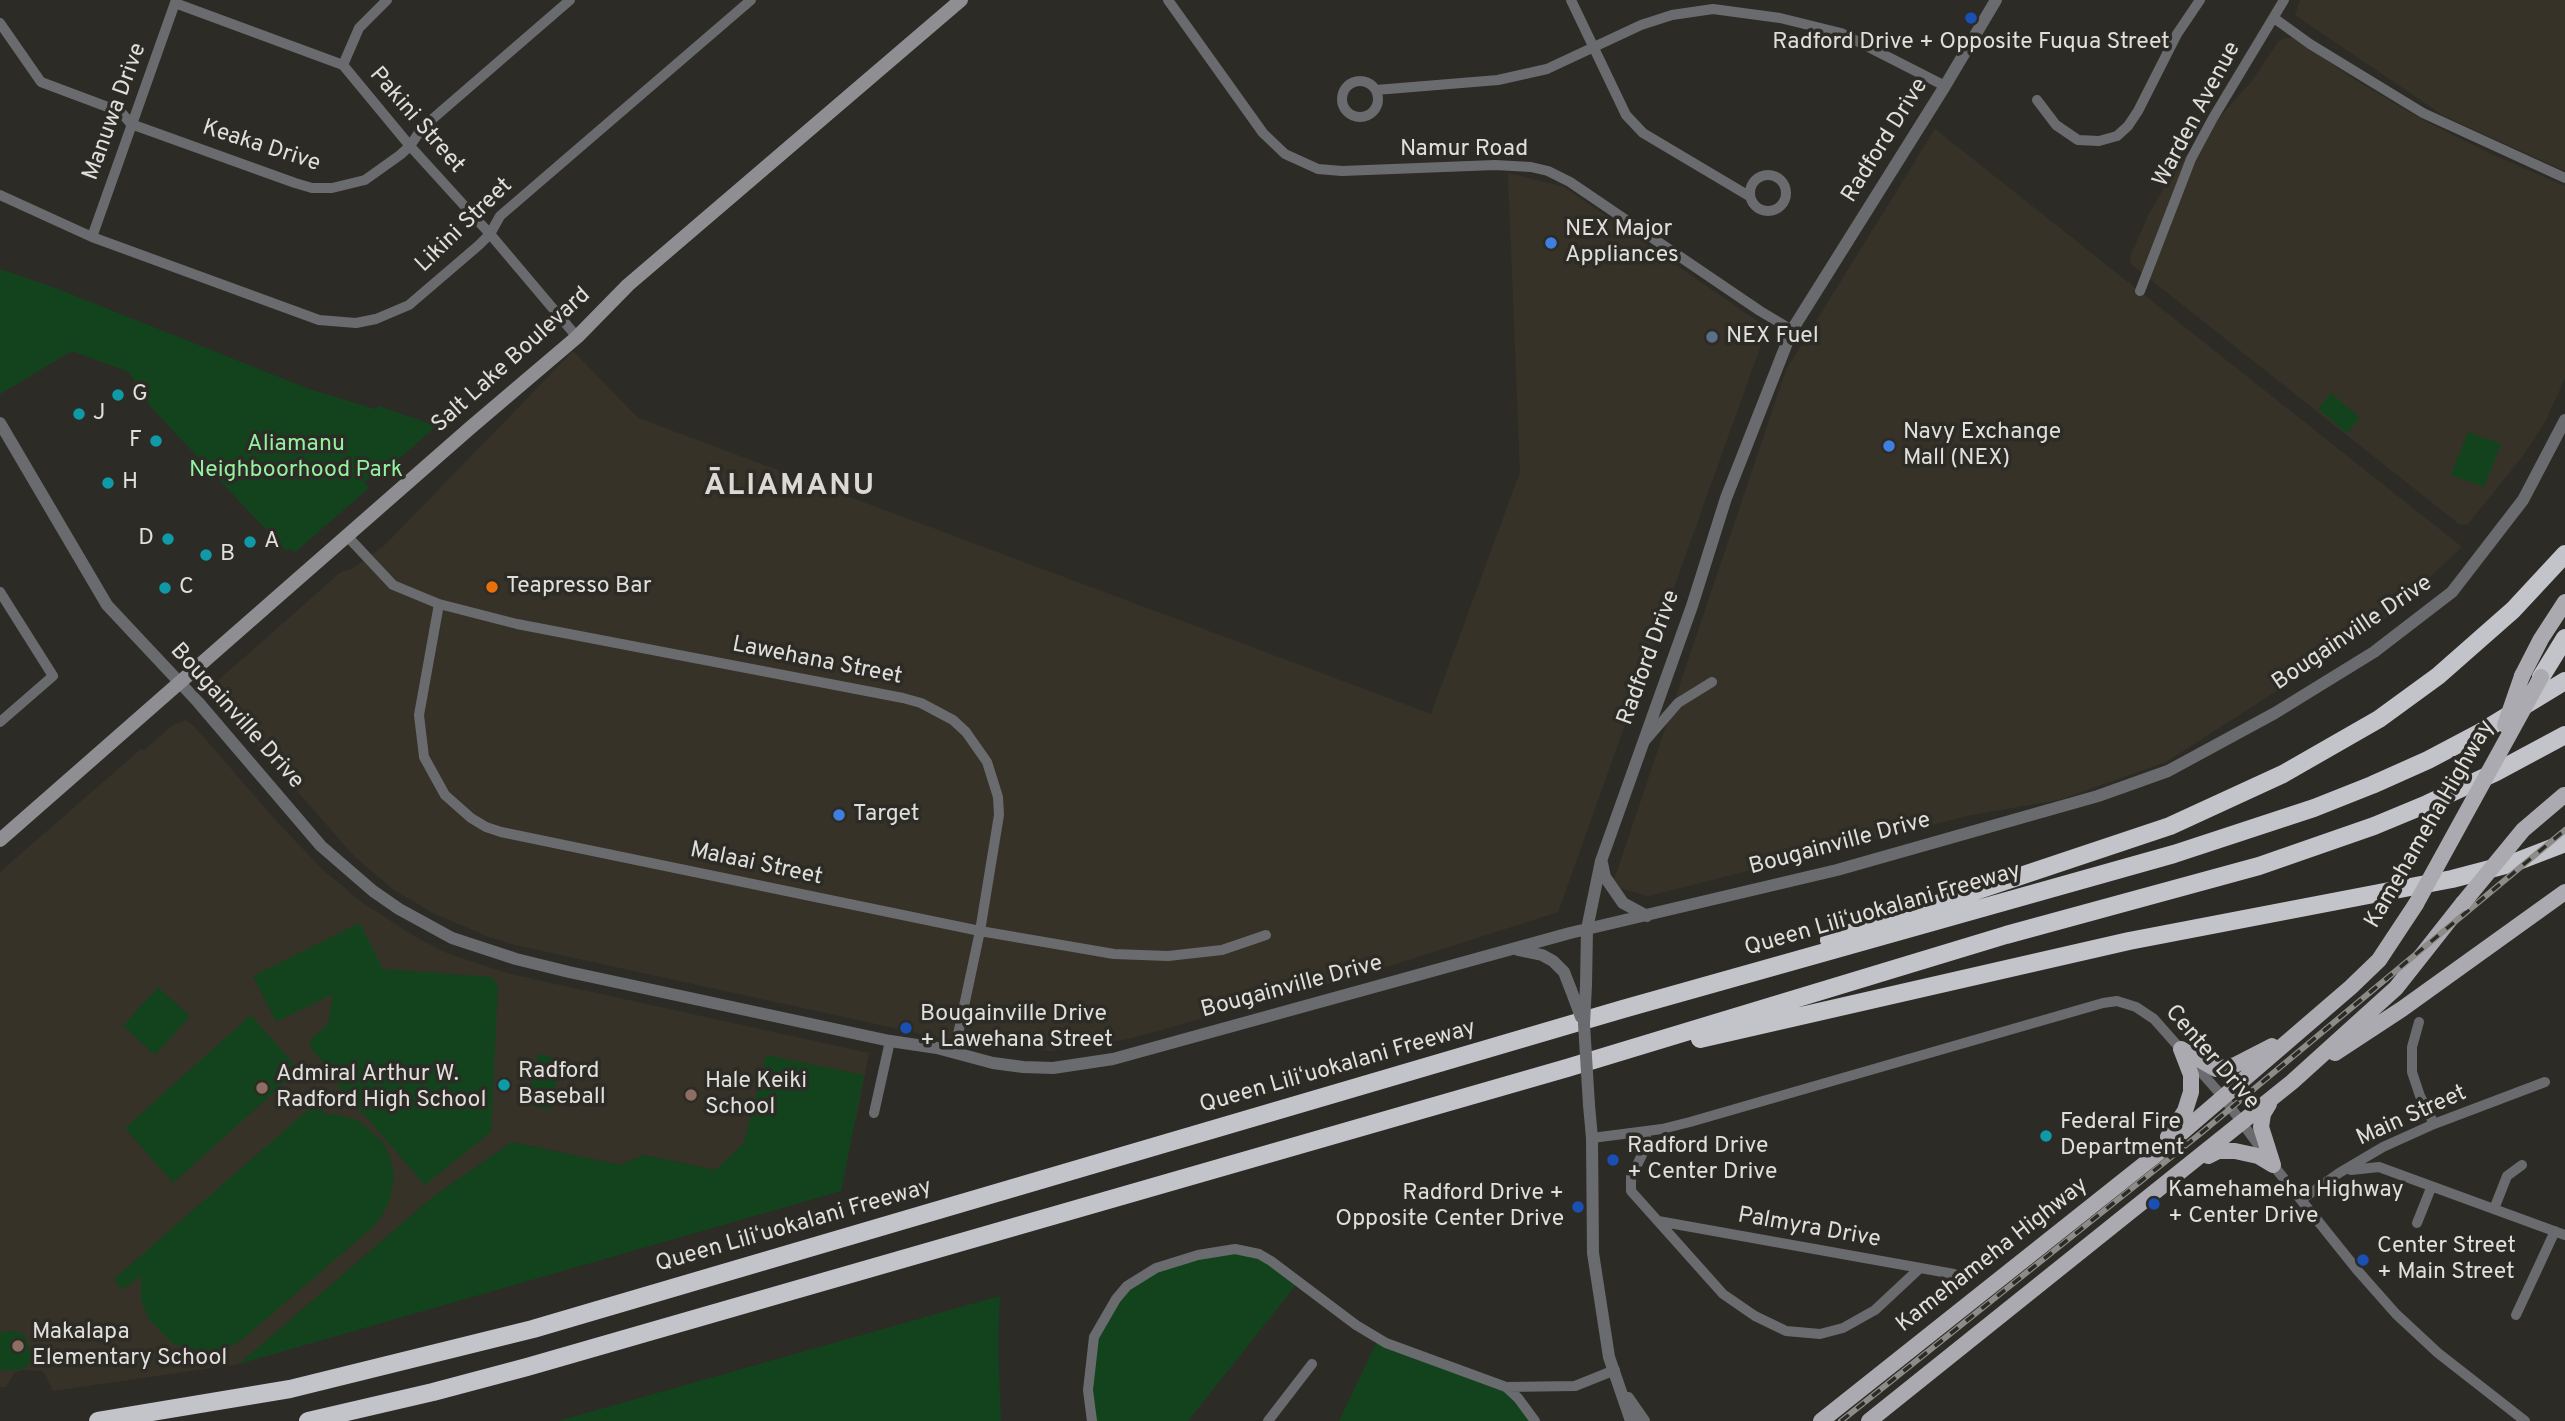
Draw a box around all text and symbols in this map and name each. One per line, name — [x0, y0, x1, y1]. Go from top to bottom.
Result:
marker: Radford Drive + Opposite Fuqua Street — [1963, 10, 1979, 26]
place label: Radford Drive + Opposite Fuqua Street — [1772, 29, 2170, 57]
street label: Warden Avenue — [2148, 38, 2248, 192]
street label: Manuwa Drive — [78, 39, 154, 185]
street label: Pakini Street — [362, 62, 470, 180]
street label: Radford Drive — [1837, 74, 1935, 208]
street label: Keaka Drive — [198, 115, 324, 179]
street label: Namur Road — [1400, 136, 1528, 164]
street label: Likini Street — [411, 173, 519, 279]
place label: NEX Major Appliances — [1565, 216, 1679, 270]
marker: NEX Major Appliances — [1543, 235, 1559, 251]
street label: Salt Lake Boulevard — [427, 282, 597, 440]
place label: NEX Fuel — [1726, 323, 1819, 351]
marker: NEX Fuel — [1704, 329, 1720, 345]
place label: G — [132, 381, 148, 409]
marker: G — [110, 387, 126, 403]
place label: J — [93, 400, 106, 428]
marker: J — [71, 406, 87, 422]
place label: Navy Exchange Mall (NEX) — [1903, 419, 2061, 473]
place label: F — [129, 427, 142, 455]
park label: Aliamanu Neighboorhood Park — [189, 431, 403, 485]
marker: F — [148, 433, 164, 449]
marker: Navy Exchange Mall (NEX) — [1881, 438, 1897, 454]
place label: H — [122, 469, 138, 497]
district label: ĀLIAMANU — [705, 470, 875, 506]
marker: H — [100, 475, 116, 491]
place label: D — [138, 525, 154, 553]
place label: A — [264, 528, 280, 556]
marker: D — [160, 531, 176, 547]
marker: A — [242, 534, 258, 550]
place label: B — [220, 541, 235, 569]
marker: B — [198, 547, 214, 563]
street label: Bougainville Drive — [2268, 570, 2438, 698]
place label: Teapresso Bar — [506, 573, 652, 601]
place label: C — [179, 574, 194, 602]
marker: Teapresso Bar — [484, 579, 500, 595]
marker: C — [157, 580, 173, 596]
street label: Radford Drive — [1613, 587, 1687, 729]
street label: Lawehana Street — [730, 632, 904, 692]
street label: Bougainville Drive — [163, 638, 309, 796]
street label: Kamehameha Highway — [2360, 716, 2502, 934]
place label: Target — [853, 801, 919, 829]
marker: Target — [831, 807, 847, 823]
street label: Bougainville Drive — [1746, 807, 1934, 883]
street label: Malaai Street — [687, 837, 825, 893]
street label: Queen Liliʻuokalani Freeway — [1742, 858, 2024, 964]
street label: Bougainville Drive — [1198, 950, 1386, 1026]
street label: Center Drive — [2158, 1000, 2264, 1116]
place label: Bougainville Drive + Lawehana Street — [920, 1001, 1113, 1055]
street label: Queen Liliʻuokalani Freeway — [1197, 1015, 1479, 1121]
marker: Bougainville Drive + Lawehana Street — [898, 1020, 914, 1036]
place label: Radford Baseball — [518, 1058, 606, 1112]
place label: Admiral Arthur W. Radford High School — [276, 1061, 486, 1115]
place label: Hale Keiki School — [705, 1068, 807, 1122]
marker: Radford Baseball — [496, 1077, 512, 1093]
marker: Admiral Arthur W. Radford High School — [254, 1080, 270, 1096]
street label: Main Street — [2353, 1081, 2471, 1153]
marker: Hale Keiki School — [683, 1087, 699, 1103]
place label: Federal Fire Department — [2060, 1109, 2185, 1163]
marker: Federal Fire Department — [2038, 1128, 2054, 1144]
place label: Radford Drive + Center Drive — [1627, 1133, 1777, 1187]
marker: Radford Drive + Center Drive — [1605, 1152, 1621, 1168]
street label: Kamehameha Highway — [1892, 1173, 2094, 1339]
street label: Queen Liliʻuokalani Freeway — [653, 1174, 935, 1280]
place label: Kamehameha Highway + Center Drive — [2168, 1177, 2404, 1231]
place label: Radford Drive + Opposite Center Drive — [1335, 1180, 1564, 1234]
marker: Kamehameha Highway + Center Drive — [2146, 1196, 2162, 1212]
marker: Radford Drive + Opposite Center Drive — [1570, 1199, 1586, 1215]
street label: Palmyra Drive — [1735, 1203, 1883, 1255]
place label: Center Street + Main Street — [2377, 1233, 2516, 1287]
marker: Center Street + Main Street — [2355, 1252, 2371, 1268]
place label: Makalapa Elementary School — [32, 1319, 227, 1373]
marker: Makalapa Elementary School — [10, 1338, 26, 1354]

